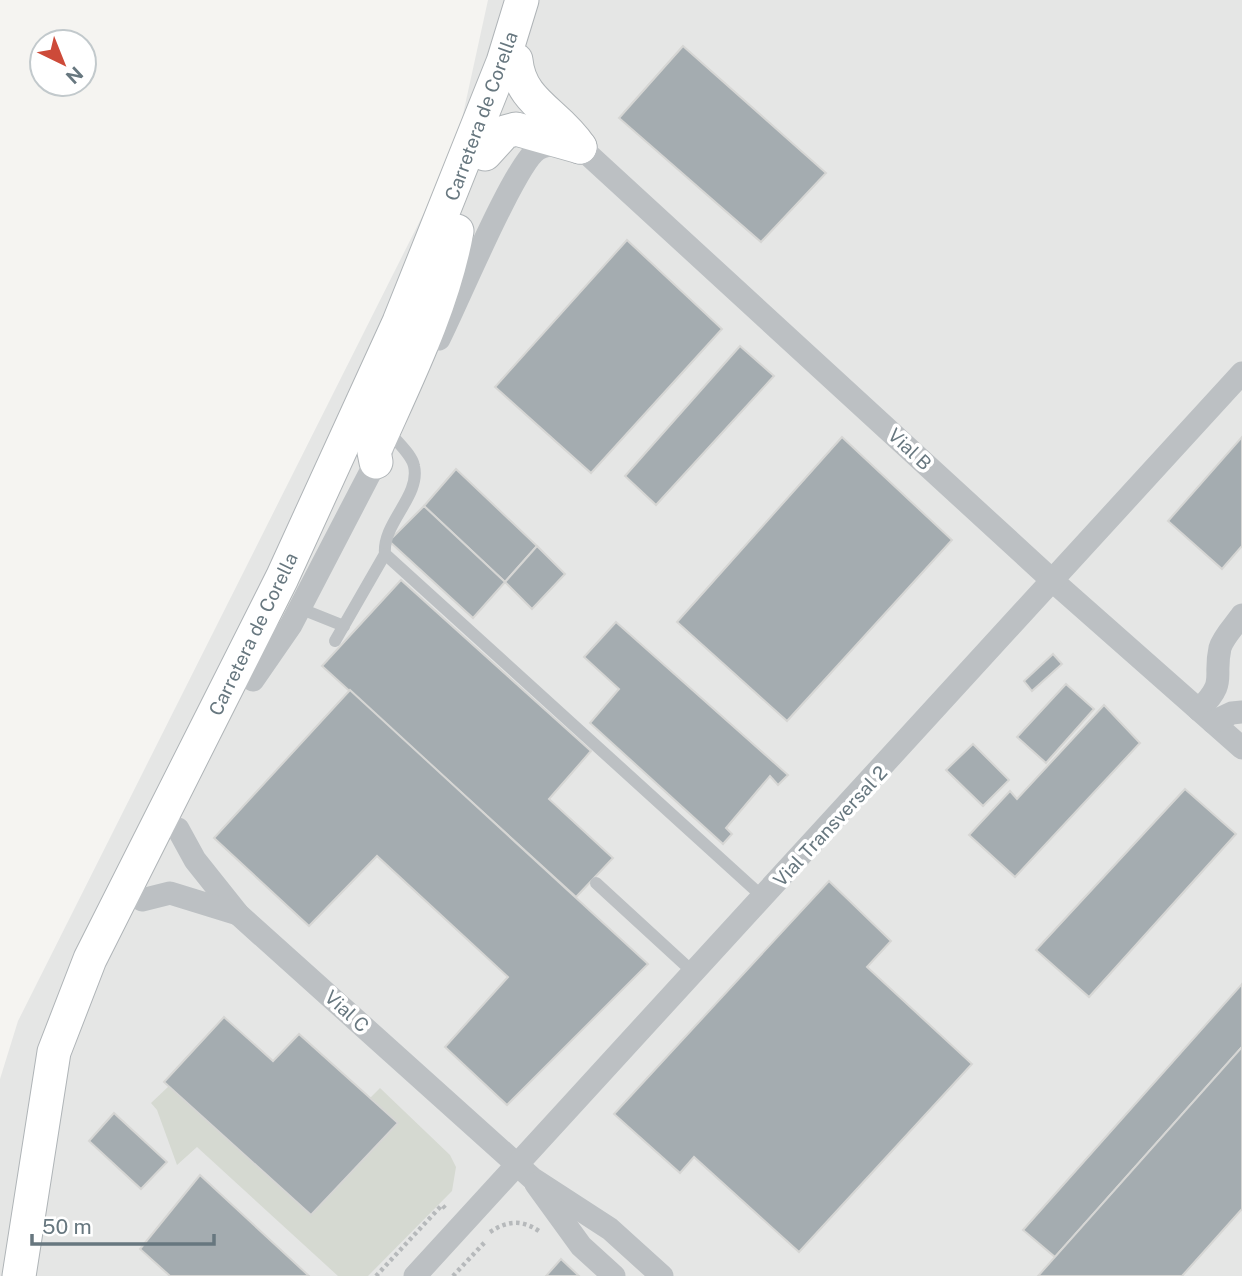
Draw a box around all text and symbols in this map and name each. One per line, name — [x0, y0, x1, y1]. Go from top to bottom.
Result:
north arrow — [28, 28, 98, 98]
street label: Carretera de Corella — [440, 28, 522, 204]
text: N — [62, 62, 88, 89]
street label: Vial B — [884, 424, 936, 474]
street label: Carretera de Corella — [204, 549, 302, 719]
street label: Vial Transversal 2 — [769, 761, 891, 891]
street label: Vial C — [321, 986, 373, 1036]
scale bar — [32, 1202, 214, 1246]
text: 50 m — [42, 1214, 92, 1239]

